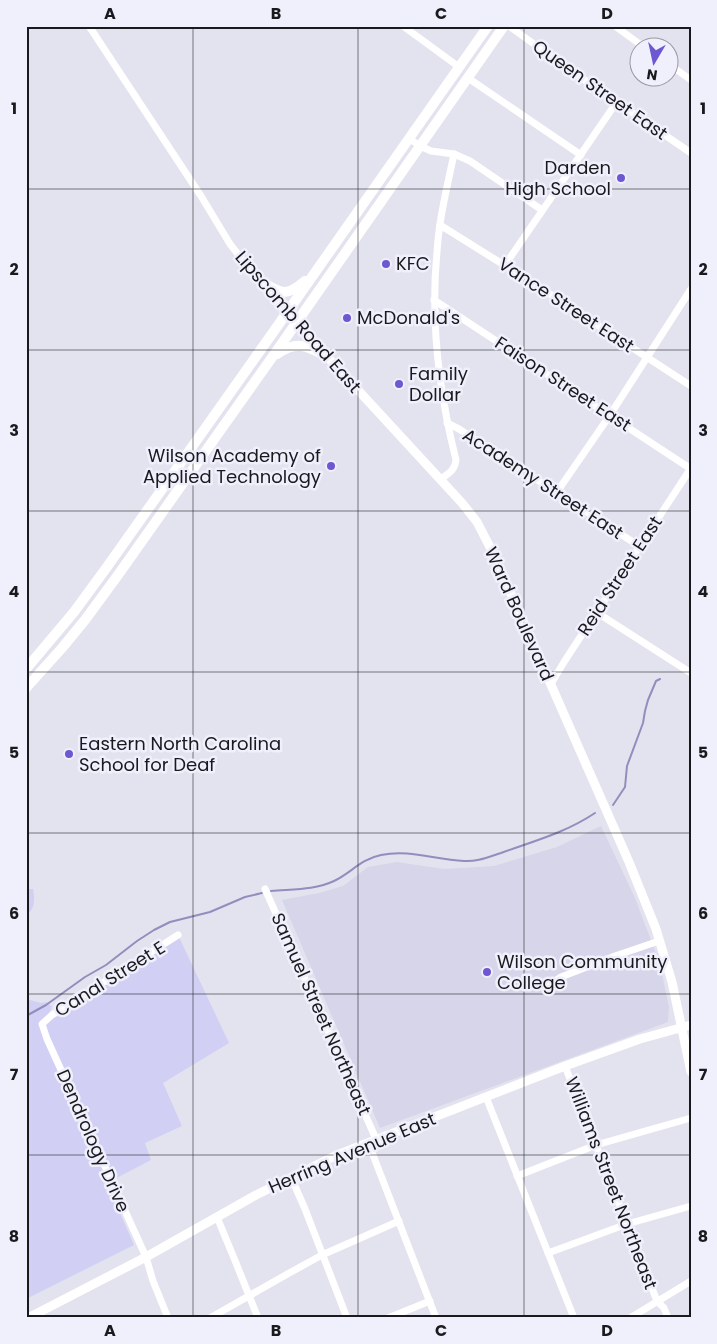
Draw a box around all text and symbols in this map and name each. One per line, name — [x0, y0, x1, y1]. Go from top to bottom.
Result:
text: A — [104, 2, 116, 25]
text: B — [271, 2, 281, 25]
text: C — [435, 2, 447, 25]
text: D — [601, 2, 613, 25]
street label: Queen Street East — [528, 34, 673, 145]
north arrow — [630, 38, 680, 88]
text: N — [645, 64, 659, 86]
text: 1 — [11, 97, 17, 120]
text: 1 — [700, 97, 706, 120]
place label: Darden High School — [505, 155, 611, 201]
marker: Darden High School — [615, 172, 627, 184]
street label: Lipscomb Road East — [230, 245, 367, 398]
place label: KFC — [396, 251, 430, 276]
street label: Vance Street East — [493, 251, 639, 358]
text: 2 — [9, 258, 19, 281]
marker: KFC — [380, 258, 392, 270]
text: 2 — [698, 258, 708, 281]
place label: McDonald's — [357, 305, 460, 330]
marker: McDonald's — [341, 312, 353, 324]
street label: Faison Street East — [490, 330, 636, 437]
place label: Family Dollar — [409, 361, 468, 407]
marker: Family Dollar — [393, 378, 405, 390]
text: 3 — [9, 419, 19, 442]
text: 3 — [698, 419, 708, 442]
street label: Academy Street East — [458, 422, 628, 545]
place label: Wilson Academy of Applied Technology — [143, 443, 321, 489]
marker: Wilson Academy of Applied Technology — [325, 460, 337, 472]
street label: Reid Street East — [571, 511, 668, 641]
street label: Ward Boulevard — [479, 543, 560, 685]
text: 4 — [9, 580, 20, 603]
text: 4 — [698, 580, 709, 603]
place label: Eastern North Carolina School for Deaf — [79, 731, 281, 777]
text: 5 — [9, 741, 19, 764]
text: 5 — [698, 741, 708, 764]
marker: Eastern North Carolina School for Deaf — [63, 748, 75, 760]
text: 6 — [9, 902, 19, 925]
text: 6 — [698, 902, 708, 925]
street label: Samuel Street Northeast — [266, 909, 377, 1119]
street label: Canal Street E — [50, 935, 170, 1022]
place label: Wilson Community College — [497, 949, 667, 995]
marker: Wilson Community College — [481, 966, 493, 978]
text: 7 — [10, 1063, 19, 1086]
text: 7 — [699, 1063, 708, 1086]
street label: Dendrology Drive — [51, 1065, 136, 1216]
street label: Williams Street Northeast — [559, 1073, 664, 1293]
street label: Herring Avenue East — [264, 1106, 439, 1199]
text: 8 — [9, 1225, 19, 1248]
text: 8 — [698, 1225, 708, 1248]
text: A — [104, 1319, 116, 1342]
text: B — [271, 1319, 281, 1342]
text: C — [435, 1319, 447, 1342]
text: D — [601, 1319, 613, 1342]

